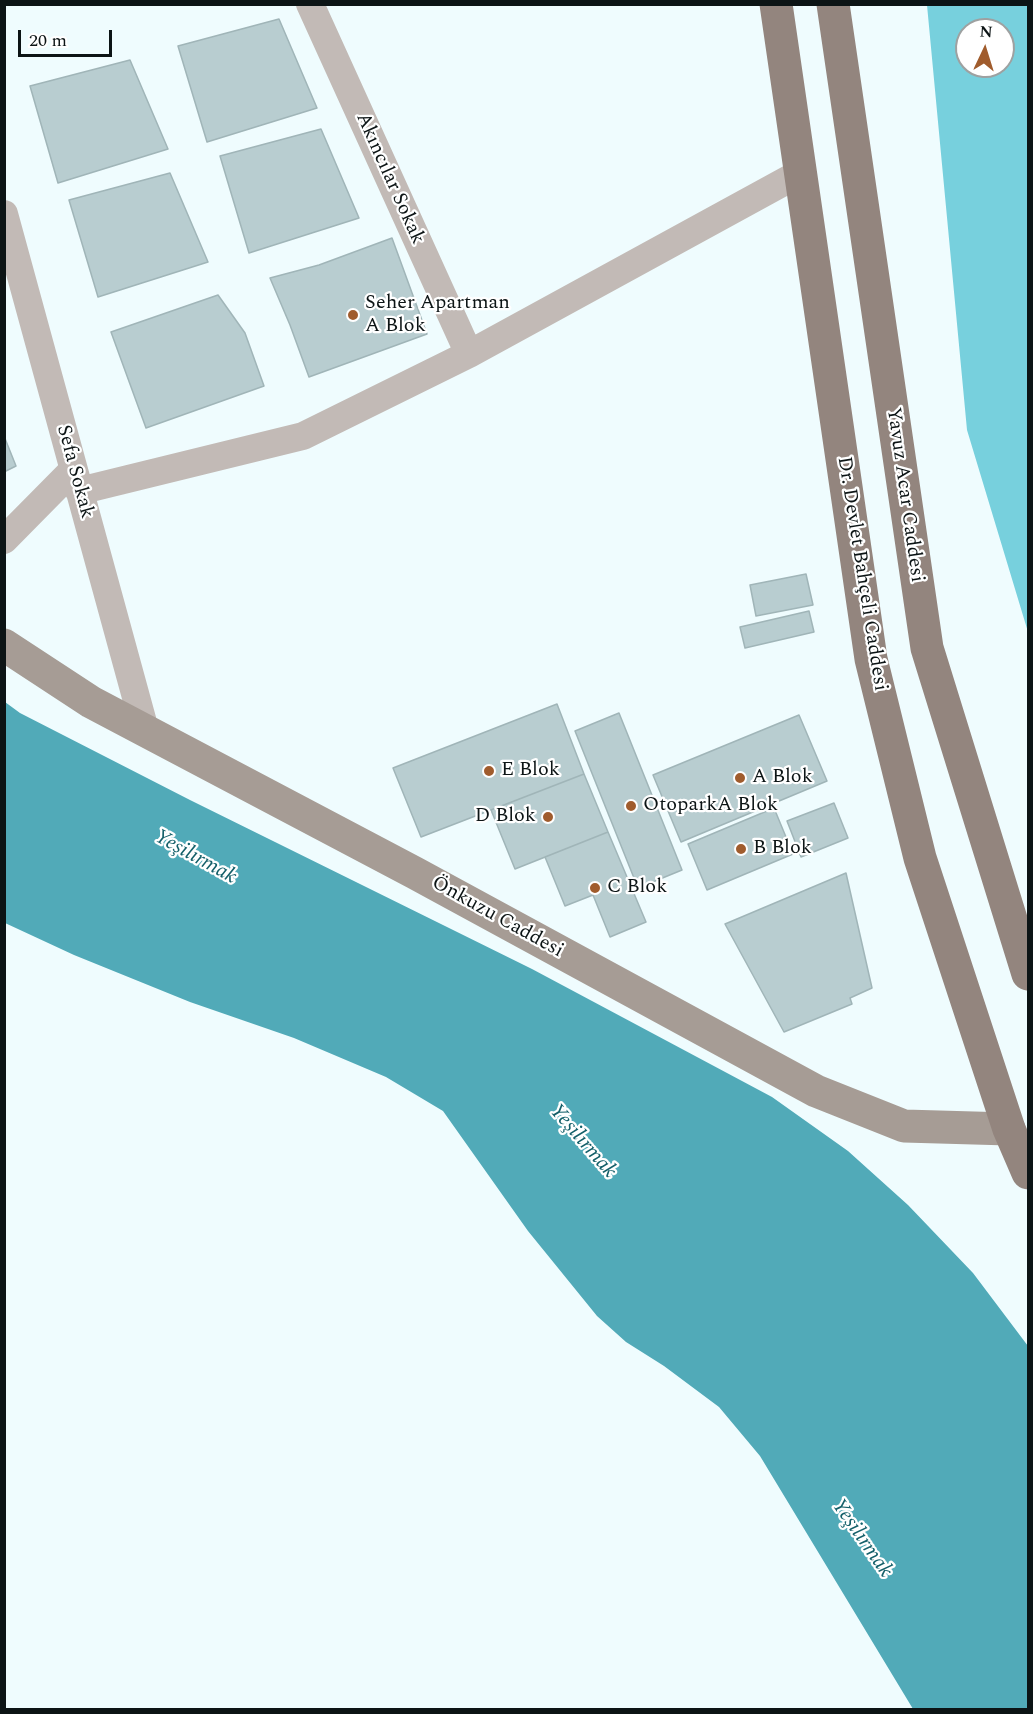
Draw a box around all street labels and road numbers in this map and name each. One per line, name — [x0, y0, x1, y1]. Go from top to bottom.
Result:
street label: Akıncılar Sokak — [349, 110, 429, 248]
street label: Yavuz Acar Caddesi — [880, 406, 928, 584]
street label: Sefa Sokak — [50, 423, 98, 521]
street label: Dr. Devlet Bahçeli Caddesi — [831, 455, 891, 693]
street label: Önkuzu Caddesi — [427, 872, 567, 964]

